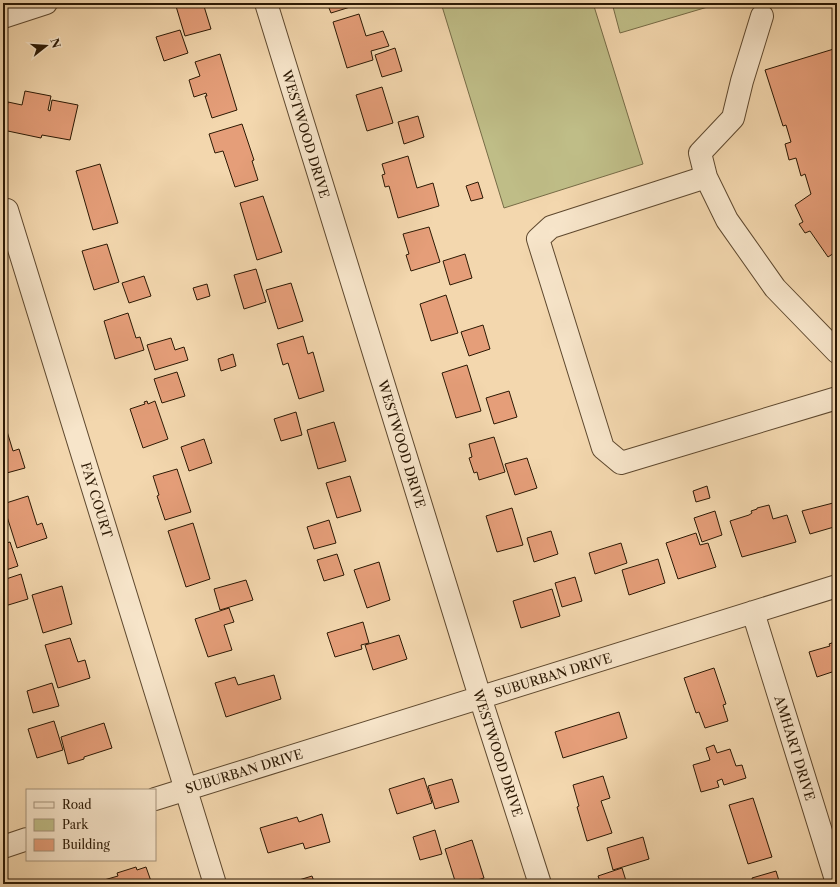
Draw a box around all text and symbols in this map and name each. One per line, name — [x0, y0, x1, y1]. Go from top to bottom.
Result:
north arrow — [26, 26, 66, 66]
text: N — [47, 36, 64, 50]
street label: WESTWOOD DRIVE — [279, 67, 333, 200]
street label: WESTWOOD DRIVE — [375, 377, 429, 510]
street label: FAY COURT — [78, 460, 116, 540]
street label: SUBURBAN DRIVE — [492, 649, 614, 701]
street label: WESTWOOD DRIVE — [470, 686, 526, 819]
street label: AMHART DRIVE — [771, 693, 819, 802]
street label: SUBURBAN DRIVE — [183, 745, 305, 797]
legend — [26, 789, 156, 861]
text: Road — [62, 797, 92, 812]
text: Park — [62, 817, 89, 832]
text: Building — [62, 837, 110, 852]

